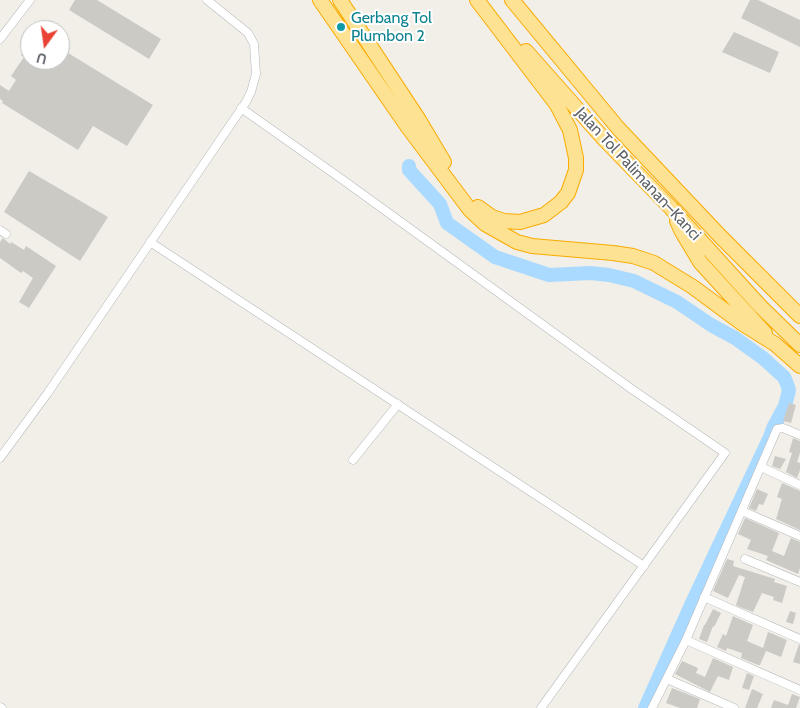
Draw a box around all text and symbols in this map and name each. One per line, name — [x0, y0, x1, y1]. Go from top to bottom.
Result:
place label: Gerbang Tol Plumbon 2 — [351, 8, 432, 46]
north arrow — [20, 20, 70, 70]
marker: Gerbang Tol Plumbon 2 — [335, 21, 347, 33]
text: U — [35, 49, 49, 69]
street label: Jalan Tol Palimanan–Kanci — [571, 103, 705, 245]

